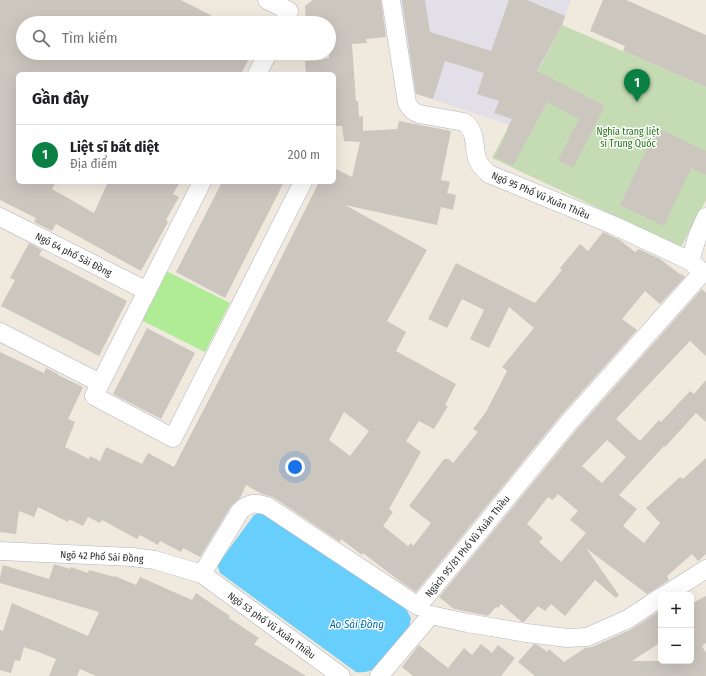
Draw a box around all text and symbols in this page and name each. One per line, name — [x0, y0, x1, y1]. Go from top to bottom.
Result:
search box — [16, 16, 336, 60]
icon: search — [30, 27, 52, 49]
text: Tìm kiếm — [62, 29, 118, 47]
pin: 1 — [624, 69, 650, 102]
text: Gần đây — [32, 88, 89, 109]
park label: Nghĩa trang liệt sĩ Trung Quốc — [597, 126, 660, 150]
text: Liệt sĩ bất diệt — [70, 138, 159, 156]
text: 1 — [42, 147, 48, 162]
text: 200 m — [288, 147, 320, 162]
text: Địa điểm — [70, 156, 117, 171]
street label: Ngõ 95 Phố Vũ Xuân Thiều — [490, 169, 592, 222]
street label: Ngõ 64 phố Sài Đồng — [33, 229, 115, 280]
your location — [285, 457, 305, 477]
street label: Ngách 95/81 Phố Vũ Xuân Thiều — [422, 493, 513, 600]
street label: Ngõ 42 Phố Sài Đồng — [60, 548, 144, 565]
street label: Ngõ 53 phố Vũ Xuân Thiều — [225, 589, 318, 662]
map controls — [658, 592, 694, 664]
button: + — [658, 592, 694, 628]
water label: Ao Sài Đồng — [329, 618, 384, 631]
button: − — [658, 628, 694, 664]

